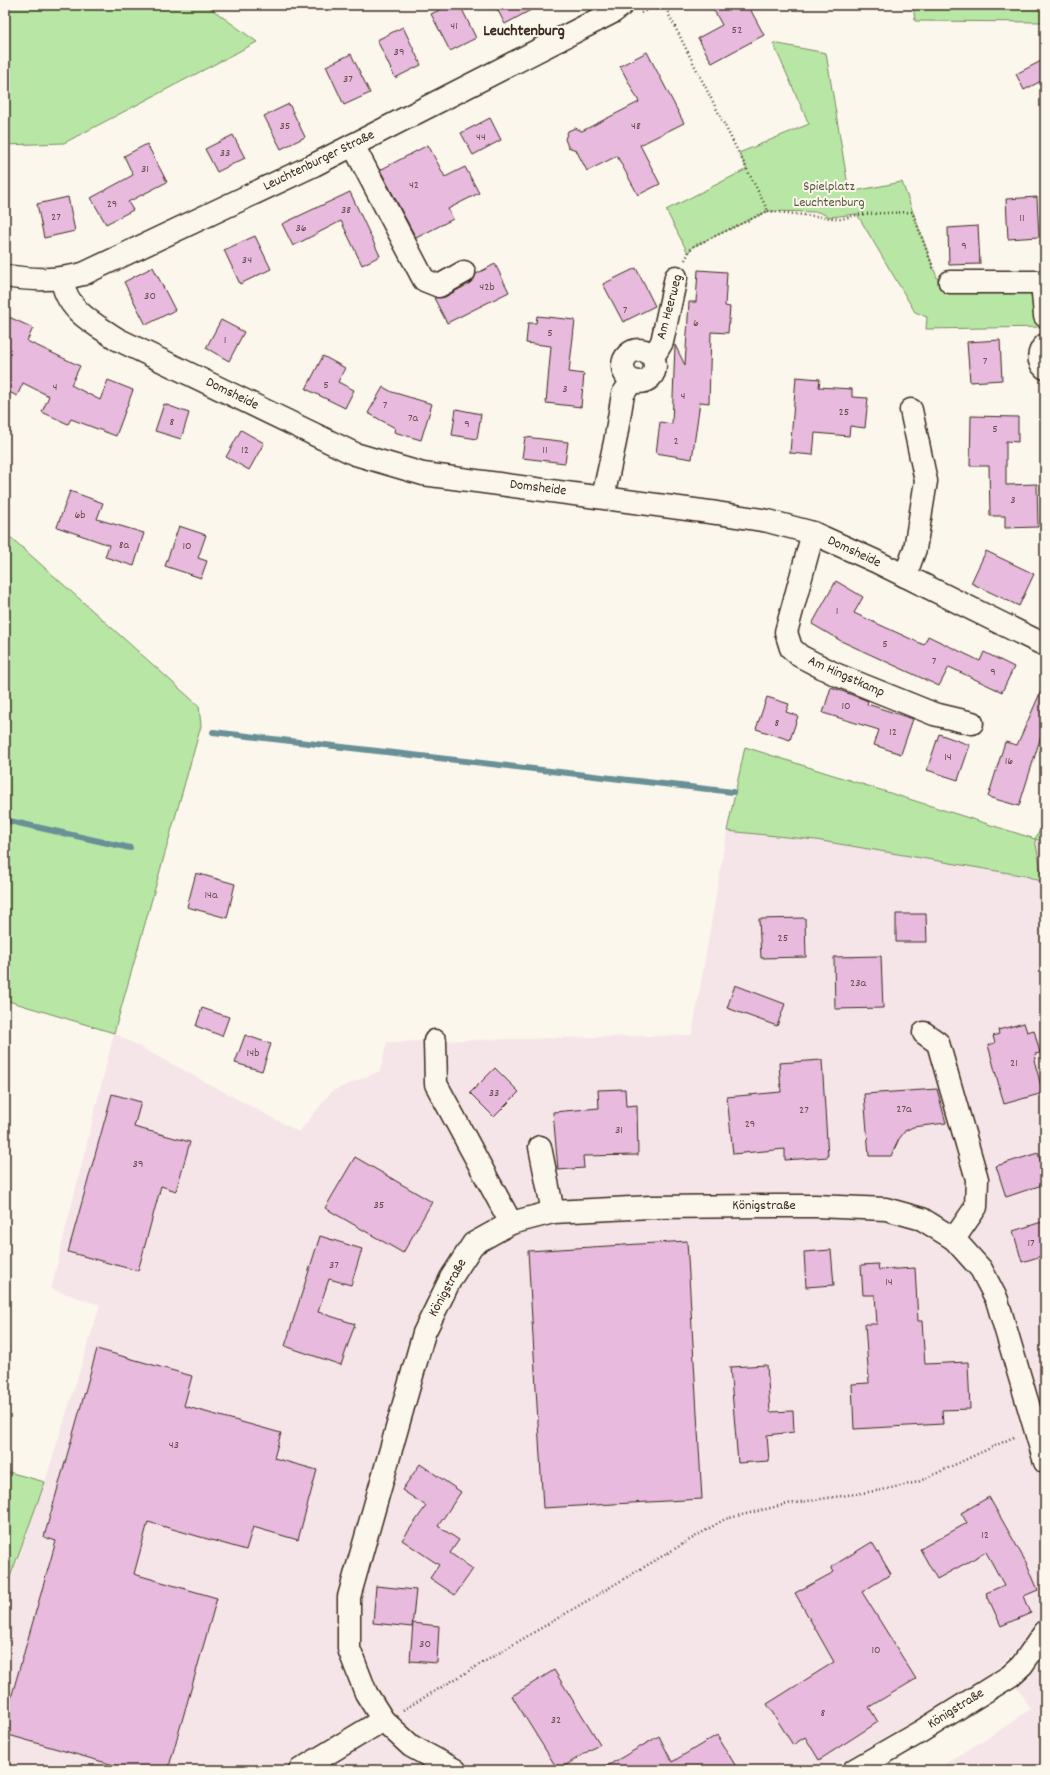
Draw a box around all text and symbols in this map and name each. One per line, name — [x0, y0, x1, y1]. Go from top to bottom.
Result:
house number: 41 — [450, 18, 458, 35]
district label: Leuchtenburg — [483, 20, 565, 43]
house number: 52 — [732, 22, 742, 39]
house number: 39 — [394, 44, 404, 61]
house number: 37 — [343, 71, 353, 88]
house number: 35 — [280, 118, 290, 135]
house number: 48 — [631, 118, 641, 135]
street label: Leuchtenburger Straße — [260, 125, 378, 197]
house number: 44 — [476, 129, 486, 146]
house number: 33 — [220, 145, 230, 162]
house number: 31 — [141, 161, 149, 178]
house number: 42 — [409, 177, 419, 194]
park label: Spielplatz Leuchtenburg — [793, 177, 865, 213]
house number: 29 — [107, 196, 117, 213]
house number: 38 — [341, 202, 351, 219]
house number: 27 — [51, 209, 61, 226]
house number: 11 — [1019, 210, 1025, 227]
house number: 36 — [295, 220, 307, 237]
house number: 9 — [961, 238, 967, 255]
house number: 34 — [242, 252, 252, 269]
street label: Am Heerweg — [652, 272, 688, 342]
house number: 42b — [479, 279, 495, 296]
house number: 30 — [144, 288, 156, 305]
house number: 7 — [623, 302, 628, 319]
house number: 6 — [693, 315, 699, 332]
house number: 5 — [547, 325, 553, 342]
house number: 1 — [224, 332, 226, 349]
house number: 7 — [983, 353, 988, 370]
street label: Domsheide — [202, 373, 262, 415]
house number: 5 — [323, 377, 329, 394]
house number: 4 — [53, 379, 58, 396]
house number: 3 — [562, 381, 568, 398]
house number: 4 — [681, 388, 686, 405]
house number: 7 — [383, 397, 388, 414]
house number: 25 — [839, 404, 849, 421]
house number: 7a — [408, 410, 418, 427]
house number: 8 — [170, 414, 175, 431]
house number: 9 — [464, 416, 470, 433]
house number: 5 — [992, 421, 998, 438]
house number: 2 — [673, 433, 679, 450]
house number: 12 — [241, 442, 249, 459]
house number: 11 — [542, 442, 548, 459]
street label: Domsheide — [509, 475, 567, 501]
house number: 3 — [1010, 492, 1016, 509]
house number: 6b — [74, 507, 86, 524]
street label: Domsheide — [824, 531, 884, 573]
house number: 8a — [119, 537, 130, 554]
house number: 10 — [182, 538, 192, 555]
house number: 1 — [836, 603, 838, 620]
house number: 5 — [882, 636, 888, 653]
street label: Am Hingstkamp — [804, 651, 888, 703]
house number: 7 — [932, 653, 937, 670]
house number: 9 — [990, 664, 996, 681]
house number: 10 — [841, 698, 851, 715]
house number: 8 — [775, 715, 780, 732]
house number: 12 — [889, 724, 897, 741]
house number: 14 — [944, 749, 952, 766]
house number: 16 — [1005, 753, 1013, 770]
house number: 14a — [204, 887, 218, 904]
house number: 25 — [778, 930, 788, 947]
house number: 23a — [850, 975, 866, 992]
house number: 14b — [247, 1045, 259, 1062]
house number: 21 — [1010, 1055, 1018, 1072]
house number: 33 — [489, 1085, 499, 1102]
house number: 27a — [896, 1101, 912, 1118]
house number: 27 — [799, 1102, 809, 1119]
house number: 29 — [745, 1116, 755, 1133]
house number: 31 — [615, 1122, 623, 1139]
house number: 39 — [133, 1156, 143, 1173]
street label: Königstraße — [732, 1196, 796, 1216]
house number: 35 — [374, 1197, 384, 1214]
house number: 17 — [1027, 1235, 1035, 1252]
street label: Königstraße — [424, 1255, 472, 1321]
house number: 37 — [329, 1257, 339, 1274]
house number: 14 — [885, 1274, 893, 1291]
house number: 43 — [169, 1437, 179, 1454]
house number: 12 — [981, 1527, 989, 1544]
house number: 30 — [419, 1636, 431, 1653]
house number: 10 — [871, 1642, 881, 1659]
street label: Königstraße — [924, 1684, 988, 1734]
house number: 8 — [821, 1705, 826, 1722]
house number: 32 — [551, 1712, 561, 1729]

